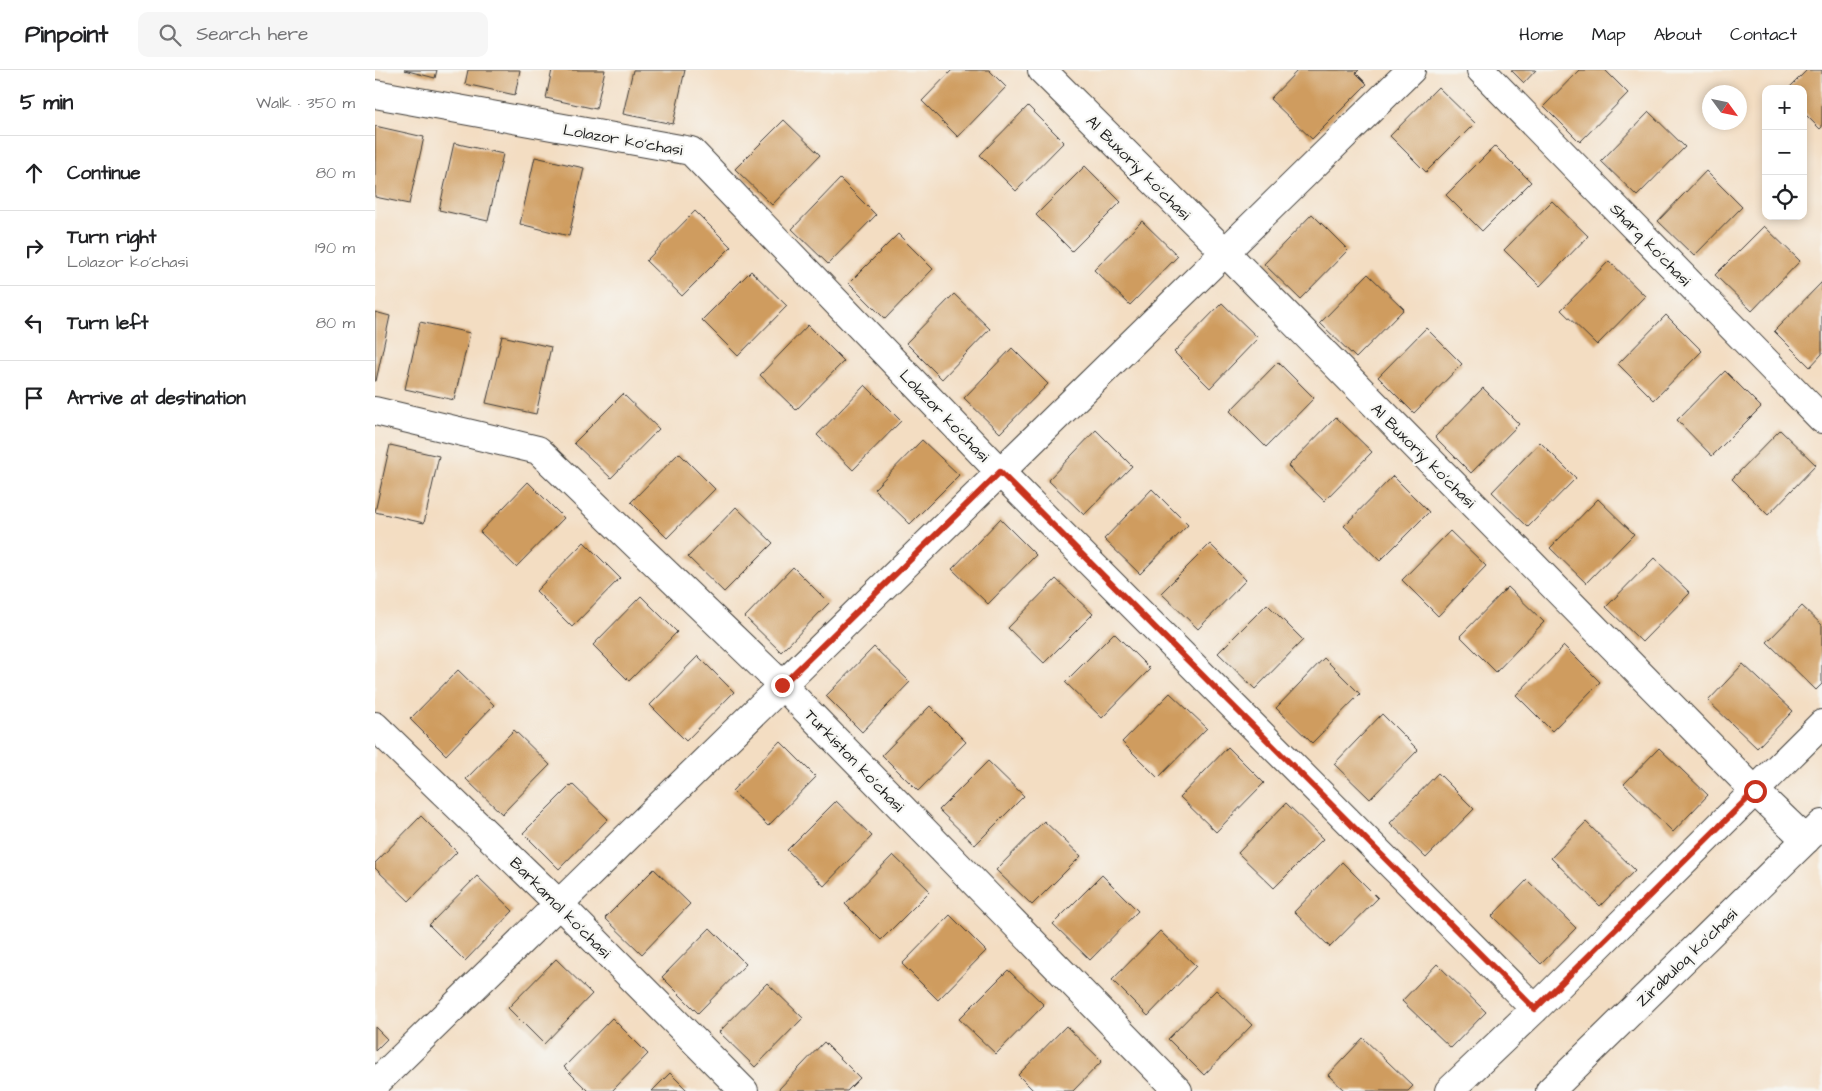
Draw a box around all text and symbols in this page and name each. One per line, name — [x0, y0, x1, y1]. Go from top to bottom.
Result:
search box — [138, 12, 488, 57]
text: Pinpoint — [25, 18, 108, 52]
icon: search — [156, 21, 184, 49]
text: Search here — [196, 21, 308, 48]
text: Home — [1519, 22, 1564, 47]
text: Map — [1592, 22, 1626, 47]
text: About — [1654, 22, 1702, 47]
text: Contact — [1730, 22, 1797, 47]
north arrow — [1702, 85, 1747, 130]
map controls — [1762, 85, 1807, 220]
button: + — [1762, 85, 1807, 130]
text: 5 min — [20, 88, 73, 117]
text: Walk · 350 m — [256, 92, 355, 114]
street label: Al Buxoriy ko'chasi — [1080, 111, 1196, 226]
street label: Lolazor ko'chasi — [561, 119, 685, 161]
button: − — [1762, 130, 1807, 175]
icon: ahead — [20, 159, 48, 187]
text: Continue — [67, 160, 141, 187]
text: 80 m — [316, 162, 355, 184]
button: locate — [1762, 175, 1807, 220]
street label: Sharq ko'chasi — [1605, 198, 1696, 292]
text: Turn right — [67, 224, 156, 251]
icon: right — [20, 234, 48, 262]
text: 190 m — [315, 237, 355, 259]
text: Lolazor ko'chasi — [67, 251, 188, 273]
icon: left — [20, 309, 48, 337]
text: Turn left — [67, 310, 148, 337]
text: 80 m — [316, 312, 355, 334]
street label: Lolazor ko'chasi — [894, 365, 995, 467]
icon: arrive — [20, 384, 48, 412]
text: Arrive at destination — [67, 385, 246, 412]
street label: Al Buxoriy ko'chasi — [1365, 399, 1481, 514]
route end — [771, 674, 794, 697]
street label: Turkiston ko'chasi — [799, 704, 910, 817]
route start — [1744, 780, 1767, 803]
street label: Barkamol ko'chasi — [505, 852, 616, 964]
street label: Zirabuloq ko'chasi — [1631, 903, 1743, 1012]

